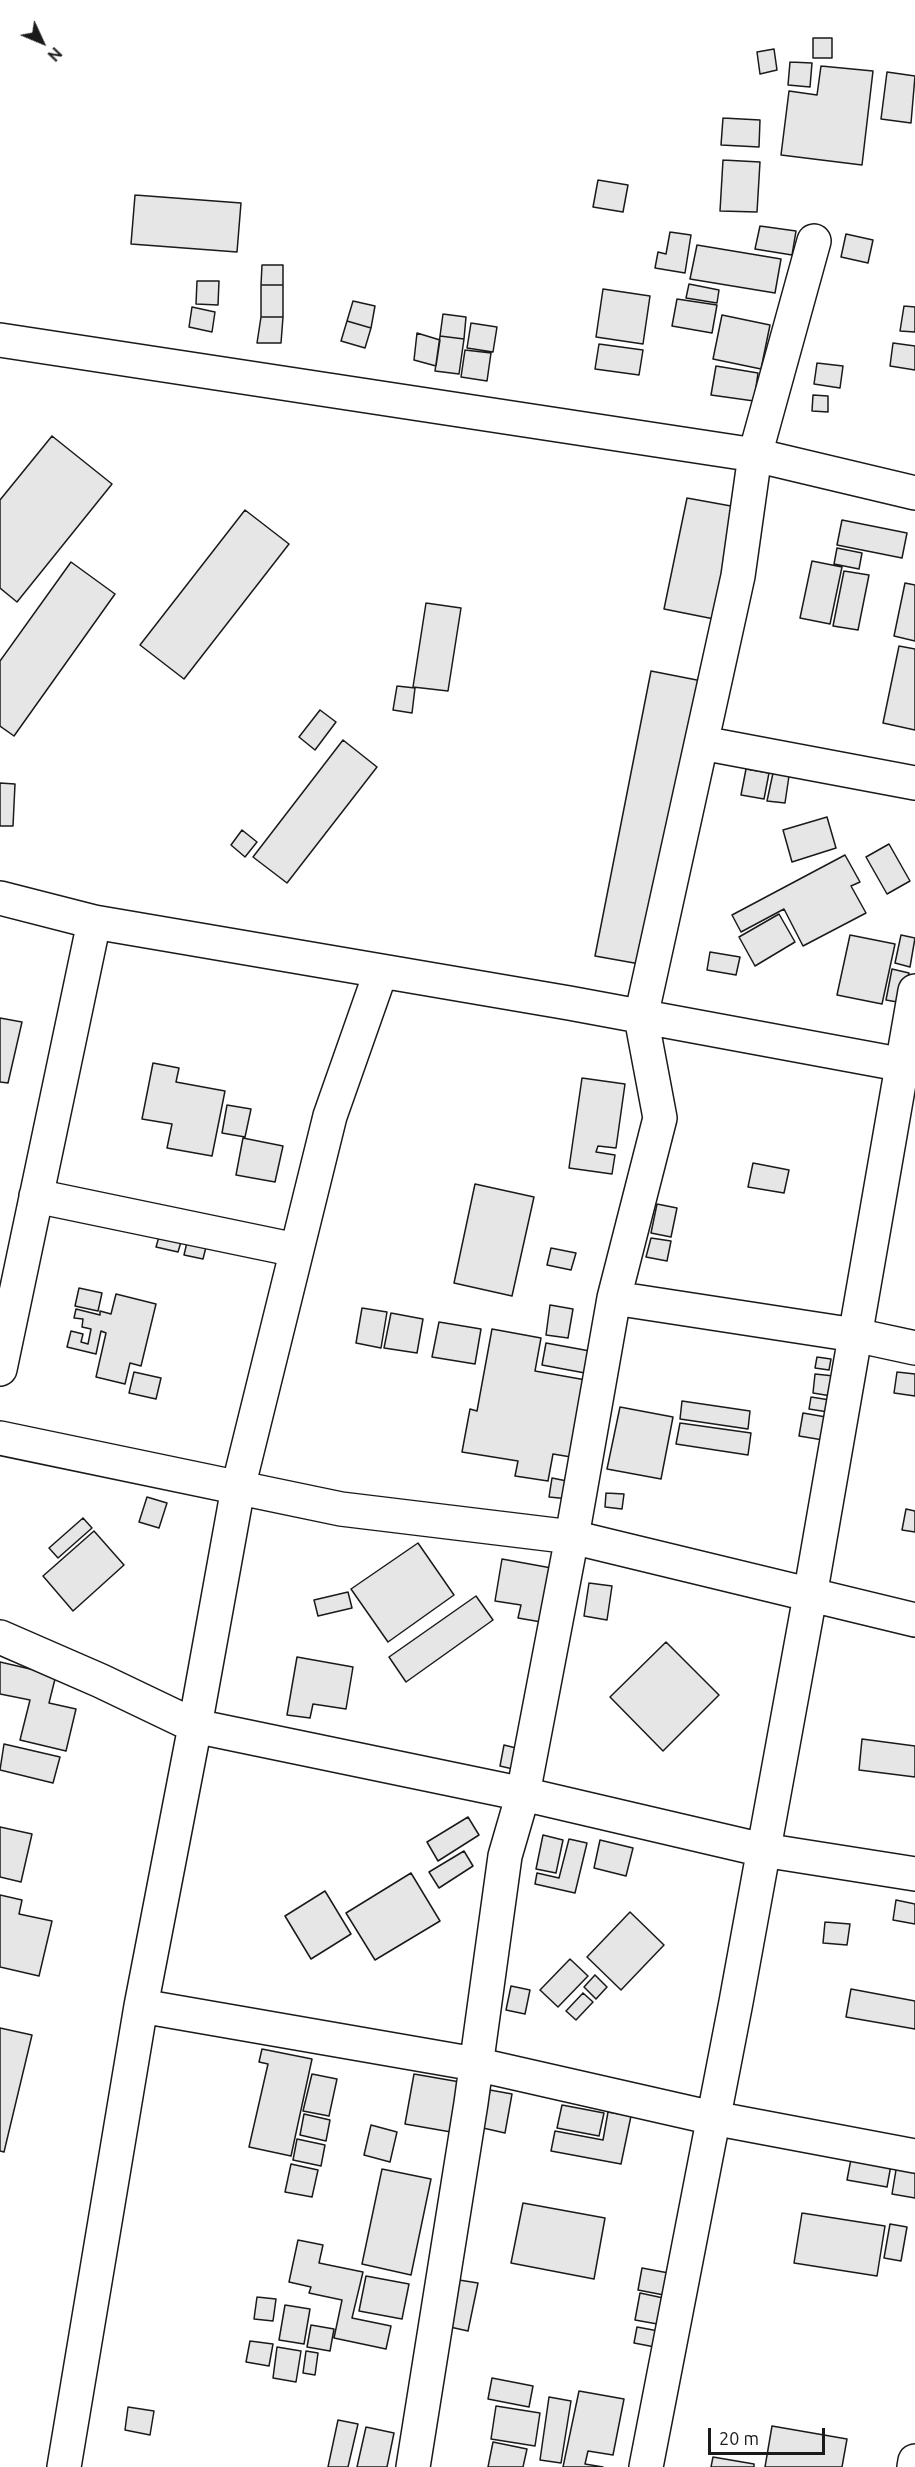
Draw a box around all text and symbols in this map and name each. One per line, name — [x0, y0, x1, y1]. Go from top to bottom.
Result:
north arrow — [12, 12, 72, 72]
text: N — [44, 44, 66, 65]
scale bar — [711, 2416, 828, 2454]
text: 20 m — [719, 2428, 759, 2448]

